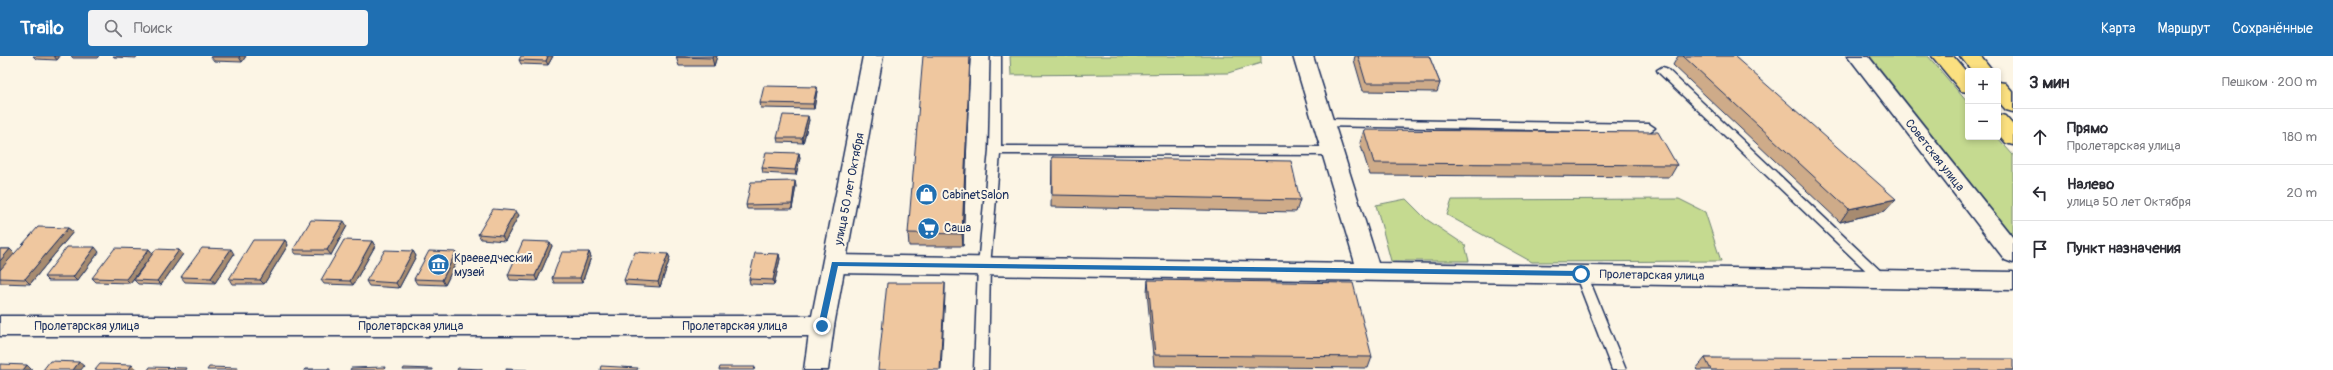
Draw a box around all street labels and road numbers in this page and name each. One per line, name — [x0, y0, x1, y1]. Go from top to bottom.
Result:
street label: Советская улица — [1902, 116, 1968, 195]
street label: улица 50 лет Октября — [831, 131, 868, 248]
street label: Пролетарская улица — [1599, 267, 1705, 284]
street label: Пролетарская улица — [35, 319, 140, 334]
street label: Пролетарская улица — [359, 319, 464, 334]
street label: Пролетарская улица — [683, 319, 788, 334]

